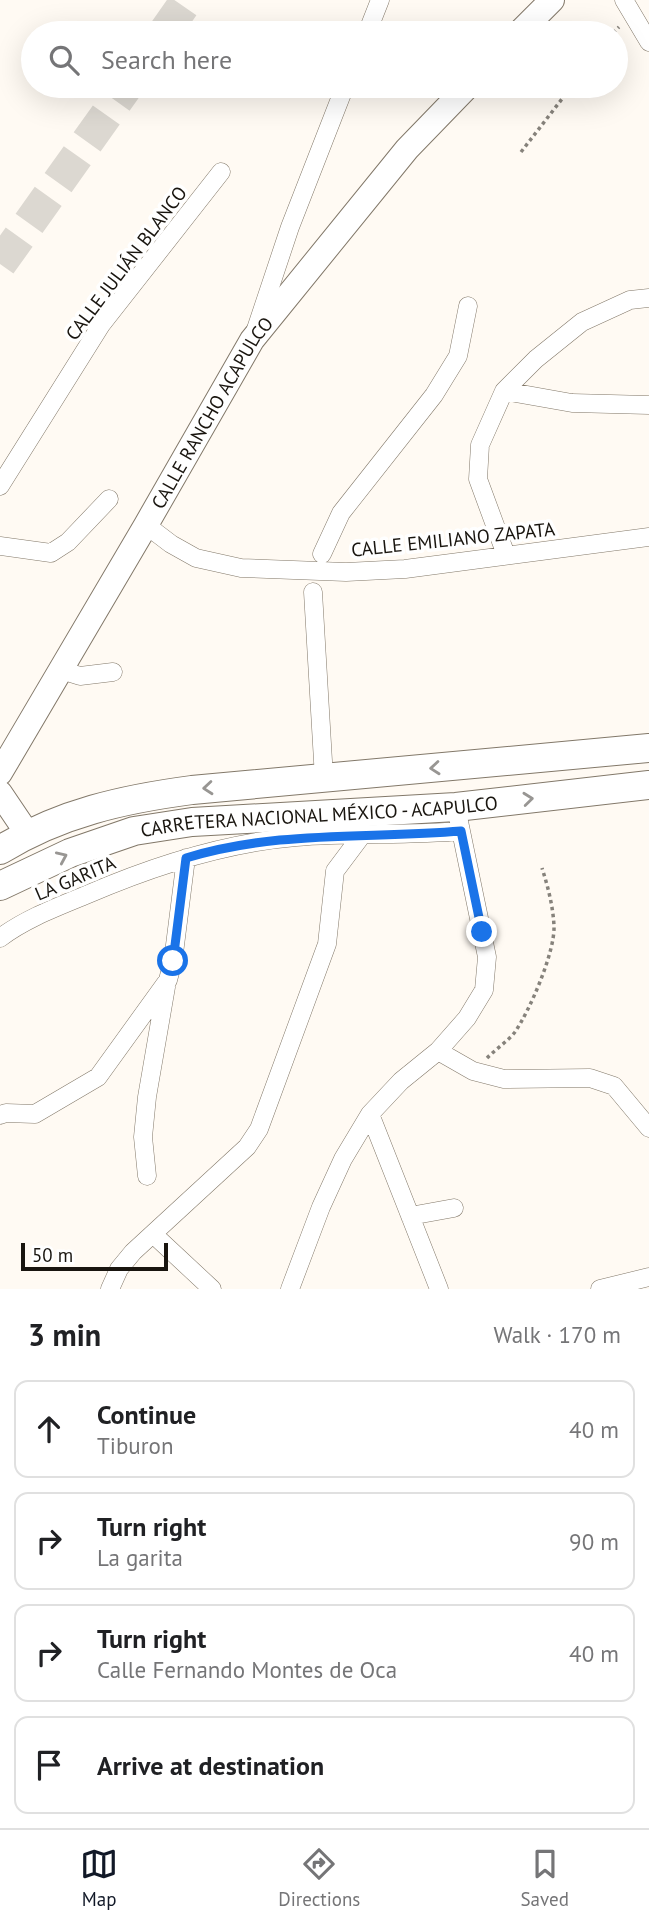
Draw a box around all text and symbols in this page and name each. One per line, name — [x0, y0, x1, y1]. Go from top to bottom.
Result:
search box — [21, 21, 628, 98]
icon: search — [45, 41, 83, 79]
text: Search here — [101, 43, 232, 76]
street label: CALLE JULIÁN BLANCO — [60, 181, 192, 345]
street label: CALLE RANCHO ACAPULCO — [146, 312, 278, 513]
street label: CALLE EMILIANO ZAPATA — [350, 516, 556, 562]
one-way arrow — [429, 760, 440, 775]
one-way arrow — [202, 780, 213, 795]
street label: CARRETERA NACIONAL MÉXICO - ACAPULCO — [139, 790, 499, 842]
one-way arrow — [522, 791, 534, 806]
street label: LA GARITA — [31, 850, 119, 906]
one-way arrow — [54, 851, 67, 865]
route end — [466, 916, 497, 947]
route start — [157, 945, 188, 976]
scale bar — [21, 1240, 168, 1272]
text: 50 m — [32, 1243, 73, 1267]
text: 3 min — [28, 1315, 101, 1354]
text: Walk · 170 m — [494, 1320, 621, 1349]
text: Continue — [97, 1398, 196, 1431]
icon: ahead — [30, 1410, 68, 1448]
text: 40 m — [569, 1415, 619, 1444]
text: Tiburon — [97, 1431, 173, 1460]
text: Turn right — [97, 1510, 206, 1543]
icon: right — [30, 1522, 68, 1560]
text: 90 m — [569, 1527, 619, 1556]
text: La garita — [97, 1543, 183, 1572]
text: Turn right — [97, 1622, 206, 1655]
icon: right — [30, 1634, 68, 1672]
text: 40 m — [569, 1639, 619, 1668]
text: Calle Fernando Montes de Oca — [97, 1655, 397, 1684]
icon: arrive — [30, 1746, 68, 1784]
text: Arrive at destination — [97, 1749, 324, 1782]
tab: Map — [80, 1845, 118, 1911]
tab: Directions — [278, 1845, 360, 1911]
tab: Saved — [521, 1845, 569, 1911]

